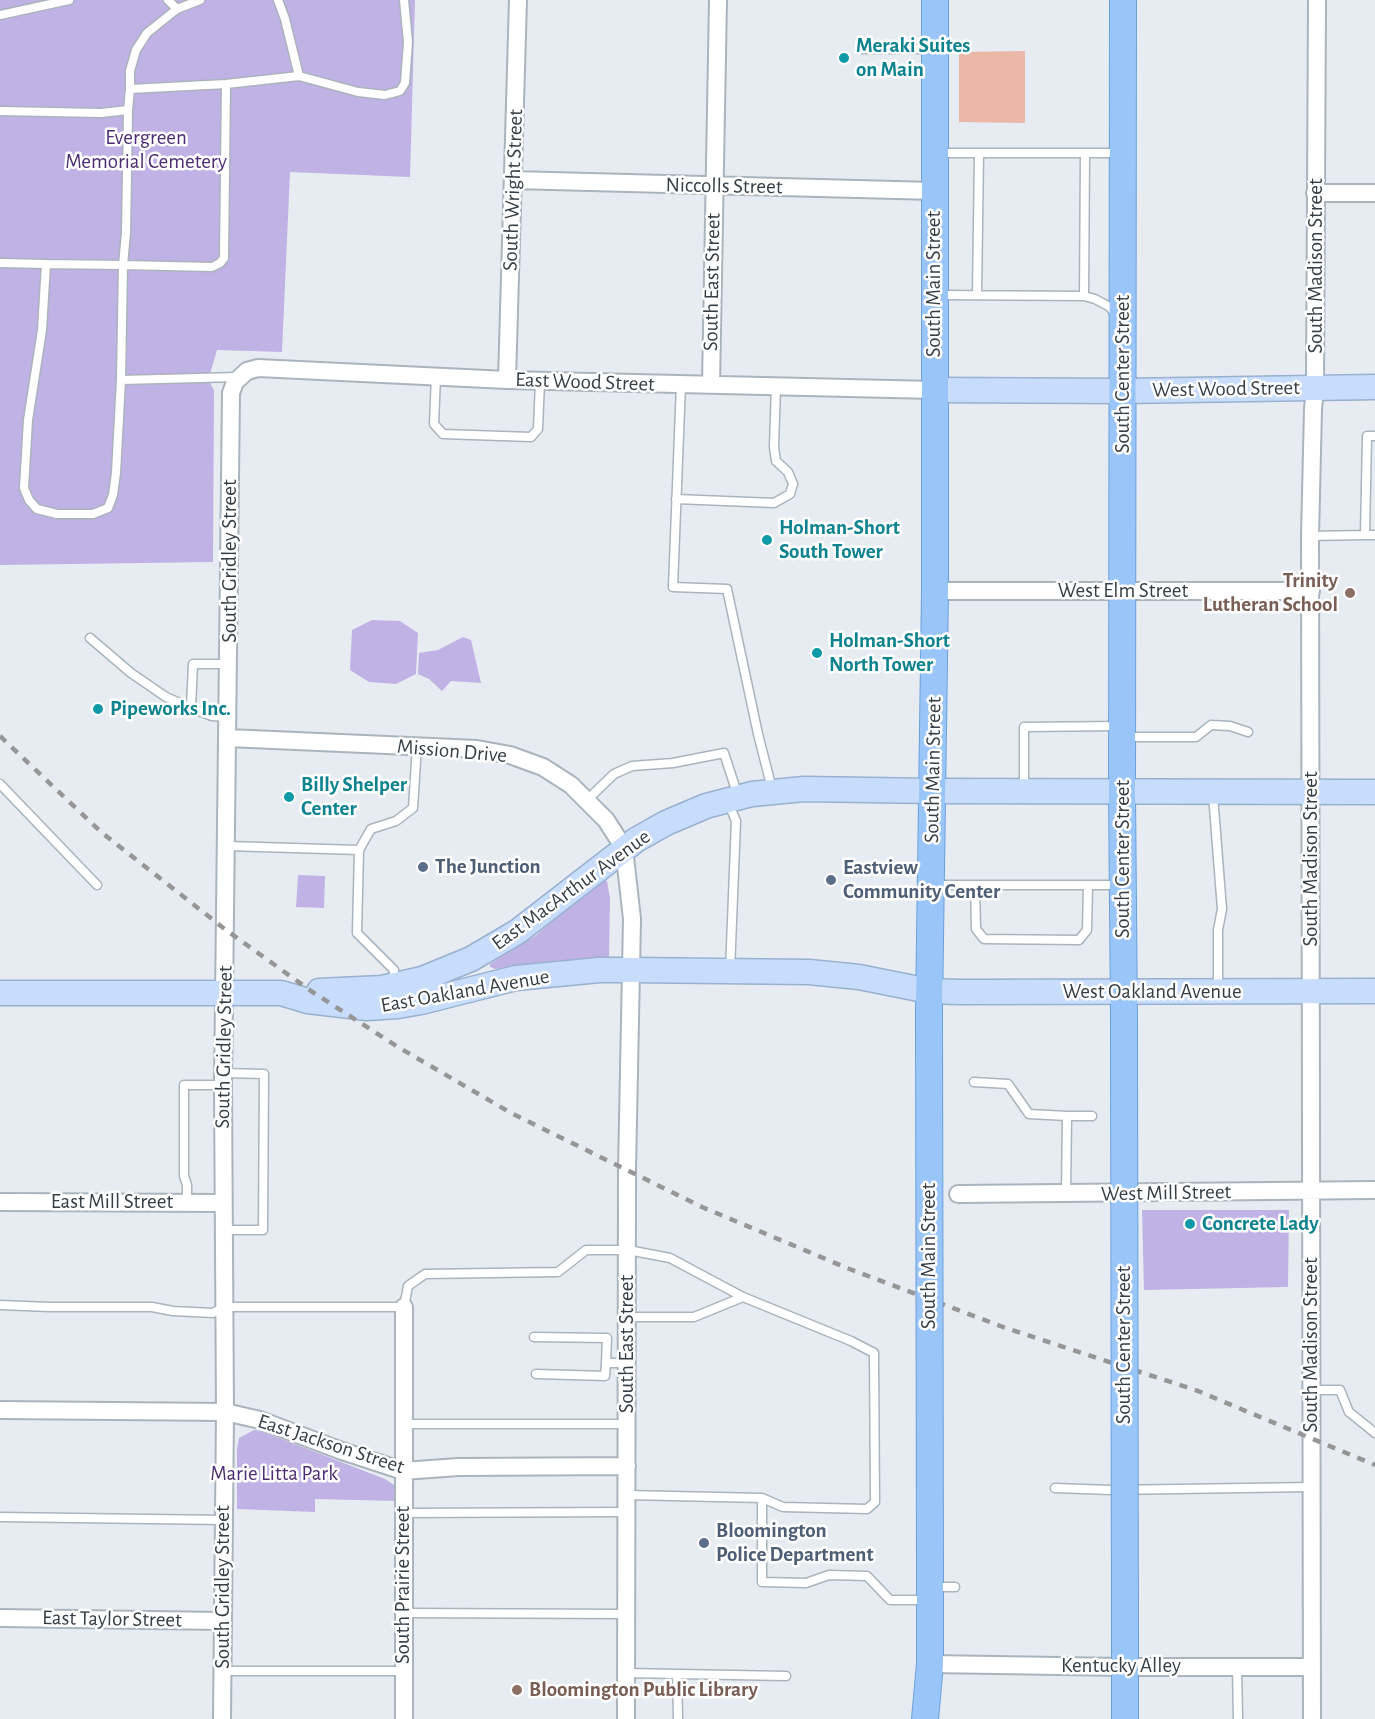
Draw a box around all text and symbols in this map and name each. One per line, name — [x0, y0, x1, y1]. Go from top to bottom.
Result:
place label: Meraki Suites on Main — [856, 33, 970, 83]
marker: Meraki Suites on Main — [837, 51, 851, 65]
street label: South Wright Street — [498, 109, 528, 271]
park label: Evergreen Memorial Cemetery — [65, 125, 227, 175]
street label: Niccolls Street — [665, 172, 783, 200]
street label: South Madison Street — [1303, 178, 1329, 354]
street label: South Main Street — [921, 211, 947, 357]
street label: South East Street — [698, 213, 726, 351]
street label: South Center Street — [1110, 295, 1136, 453]
street label: East Wood Street — [515, 367, 655, 397]
street label: West Wood Street — [1152, 375, 1300, 403]
street label: South Gridley Street — [217, 479, 243, 643]
place label: Holman-Short South Tower — [779, 515, 900, 565]
marker: Holman-Short South Tower — [760, 533, 774, 547]
place label: Trinity Lutheran School — [1203, 568, 1338, 618]
street label: West Elm Street — [1058, 578, 1188, 604]
marker: Trinity Lutheran School — [1343, 586, 1357, 600]
place label: Holman-Short North Tower — [829, 628, 950, 678]
marker: Holman-Short North Tower — [810, 646, 824, 660]
place label: Pipeworks Inc. — [110, 696, 231, 722]
street label: South Main Street — [919, 697, 947, 843]
marker: Pipeworks Inc. — [91, 702, 105, 716]
street label: Mission Drive — [396, 734, 508, 768]
street label: South Madison Street — [1298, 771, 1324, 947]
place label: Billy Shelper Center — [301, 772, 407, 822]
street label: South Center Street — [1110, 780, 1136, 938]
marker: Billy Shelper Center — [282, 790, 296, 804]
street label: East MacArthur Avenue — [487, 824, 655, 956]
place label: The Junction — [435, 854, 541, 880]
place label: Eastview Community Center — [843, 855, 1000, 905]
marker: The Junction — [416, 860, 430, 874]
marker: Eastview Community Center — [824, 873, 838, 887]
street label: East Oakland Avenue — [379, 964, 551, 1018]
street label: South Gridley Street — [210, 965, 238, 1129]
street label: West Oakland Avenue — [1062, 979, 1242, 1005]
street label: West Mill Street — [1101, 1179, 1231, 1207]
street label: South Main Street — [916, 1183, 942, 1329]
street label: East Mill Street — [51, 1189, 173, 1215]
place label: Concrete Lady — [1202, 1211, 1319, 1237]
marker: Concrete Lady — [1183, 1217, 1197, 1231]
street label: South Madison Street — [1298, 1257, 1324, 1433]
street label: South Center Street — [1111, 1266, 1137, 1424]
street label: South East Street — [614, 1275, 640, 1413]
street label: East Jackson Street — [255, 1408, 407, 1480]
park label: Marie Litta Park — [210, 1461, 338, 1487]
street label: South Gridley Street — [210, 1505, 236, 1669]
street label: South Prairie Street — [390, 1506, 416, 1664]
place label: Bloomington Police Department — [716, 1518, 873, 1568]
marker: Bloomington Police Department — [697, 1536, 711, 1550]
street label: East Taylor Street — [42, 1605, 182, 1633]
street label: Kentucky Alley — [1061, 1653, 1181, 1679]
place label: Bloomington Public Library — [529, 1677, 758, 1703]
marker: Bloomington Public Library — [510, 1683, 524, 1697]

